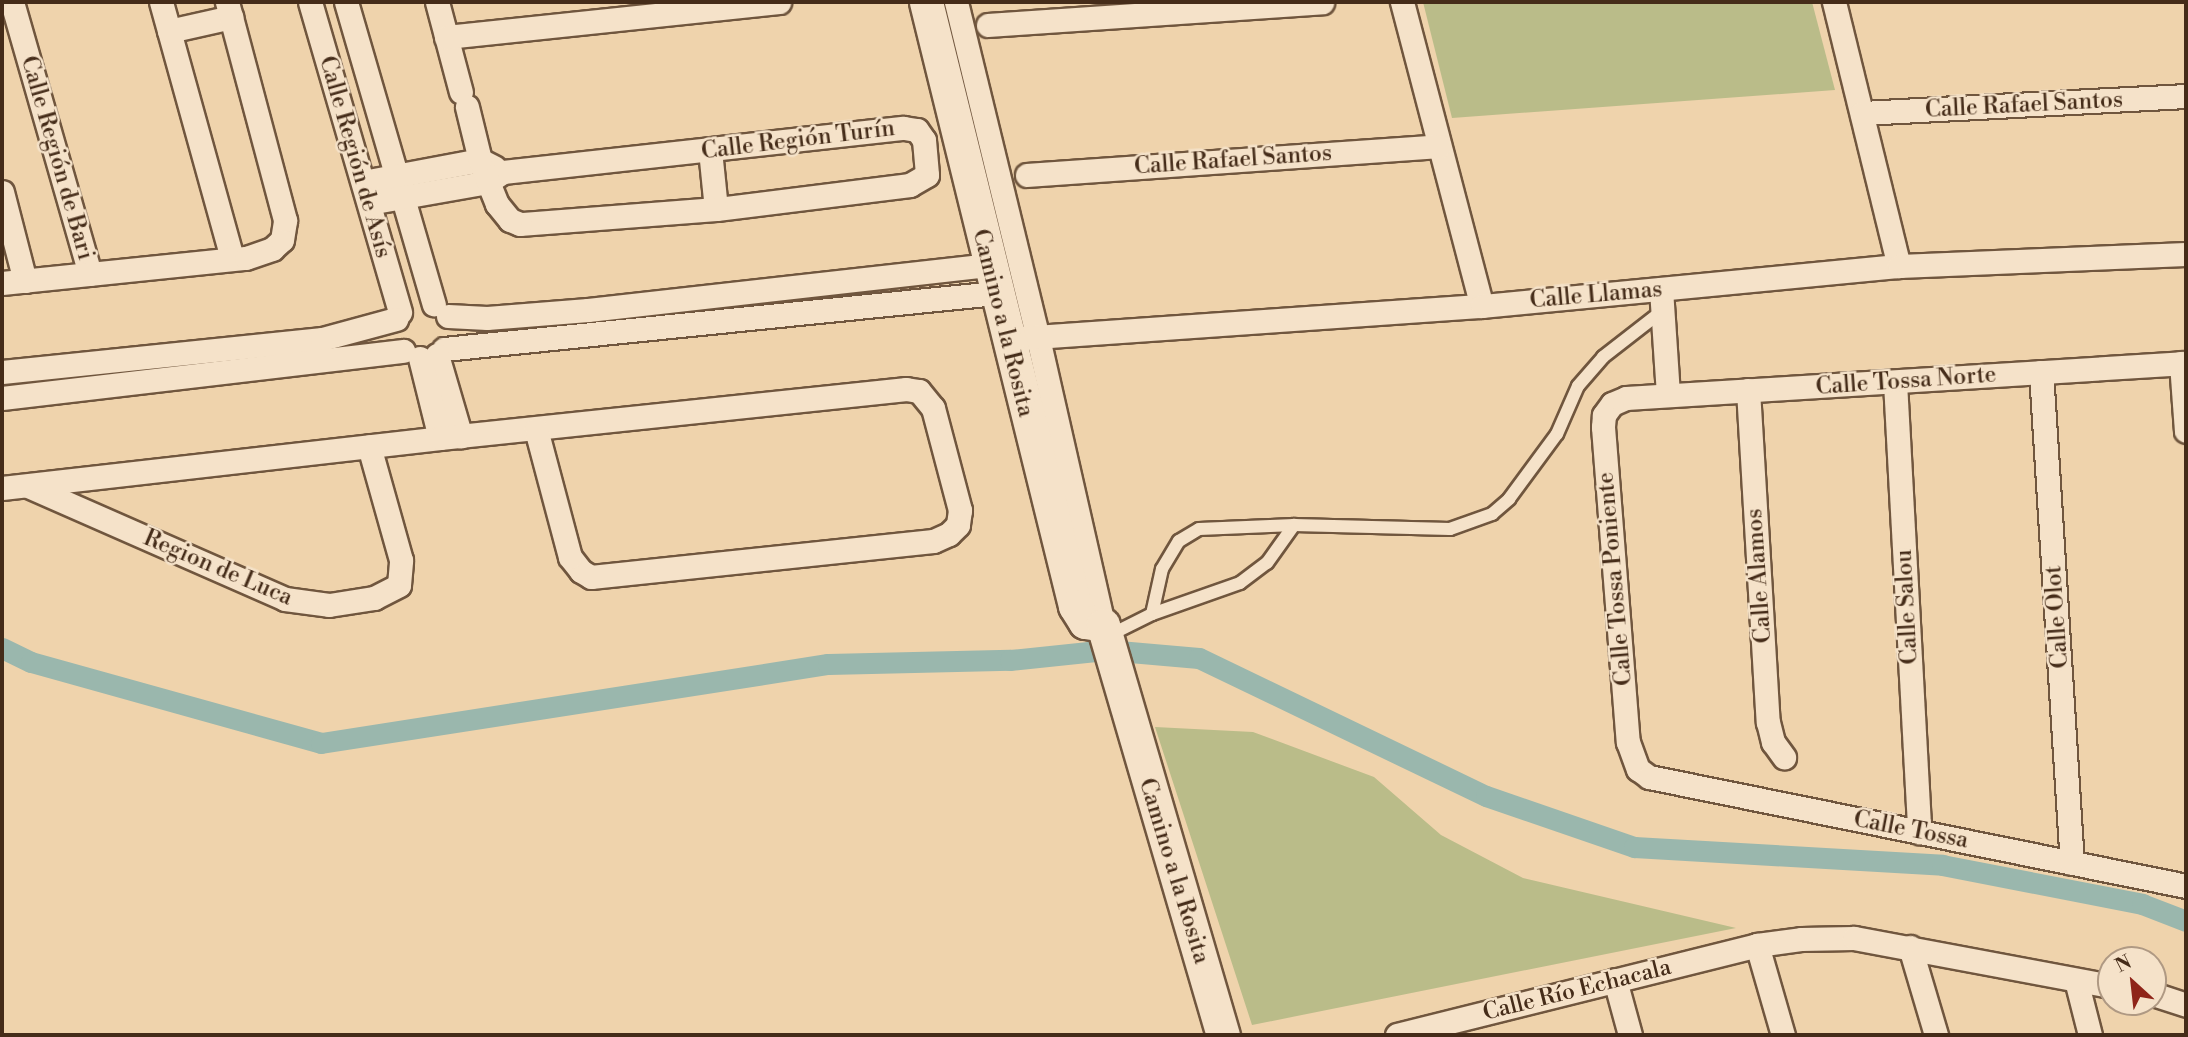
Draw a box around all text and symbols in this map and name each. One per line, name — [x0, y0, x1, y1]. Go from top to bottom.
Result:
street label: Calle Región de Bari — [15, 53, 99, 263]
street label: Calle Región de Asís — [313, 53, 397, 261]
street label: Calle Rafael Santos — [1924, 86, 2124, 124]
street label: Calle Región Turín — [700, 114, 896, 166]
street label: Calle Rafael Santos — [1133, 139, 1333, 181]
street label: Camino a la Rosita — [966, 226, 1040, 420]
street label: Calle Llamas — [1529, 275, 1663, 315]
street label: Calle Tossa Norte — [1815, 361, 1997, 401]
street label: Calle Tossa Poniente — [1592, 471, 1638, 687]
street label: Calle Alamos — [1741, 508, 1777, 644]
street label: Region de Luca — [139, 524, 297, 612]
street label: Calle Salou — [1890, 549, 1924, 665]
street label: Calle Olot — [2040, 565, 2074, 669]
street label: Camino a la Rosita — [1133, 775, 1215, 967]
street label: Calle Tossa — [1851, 805, 1971, 855]
north arrow — [2097, 946, 2167, 1016]
text: N — [2111, 950, 2136, 978]
street label: Calle Río Echacala — [1480, 953, 1674, 1027]

